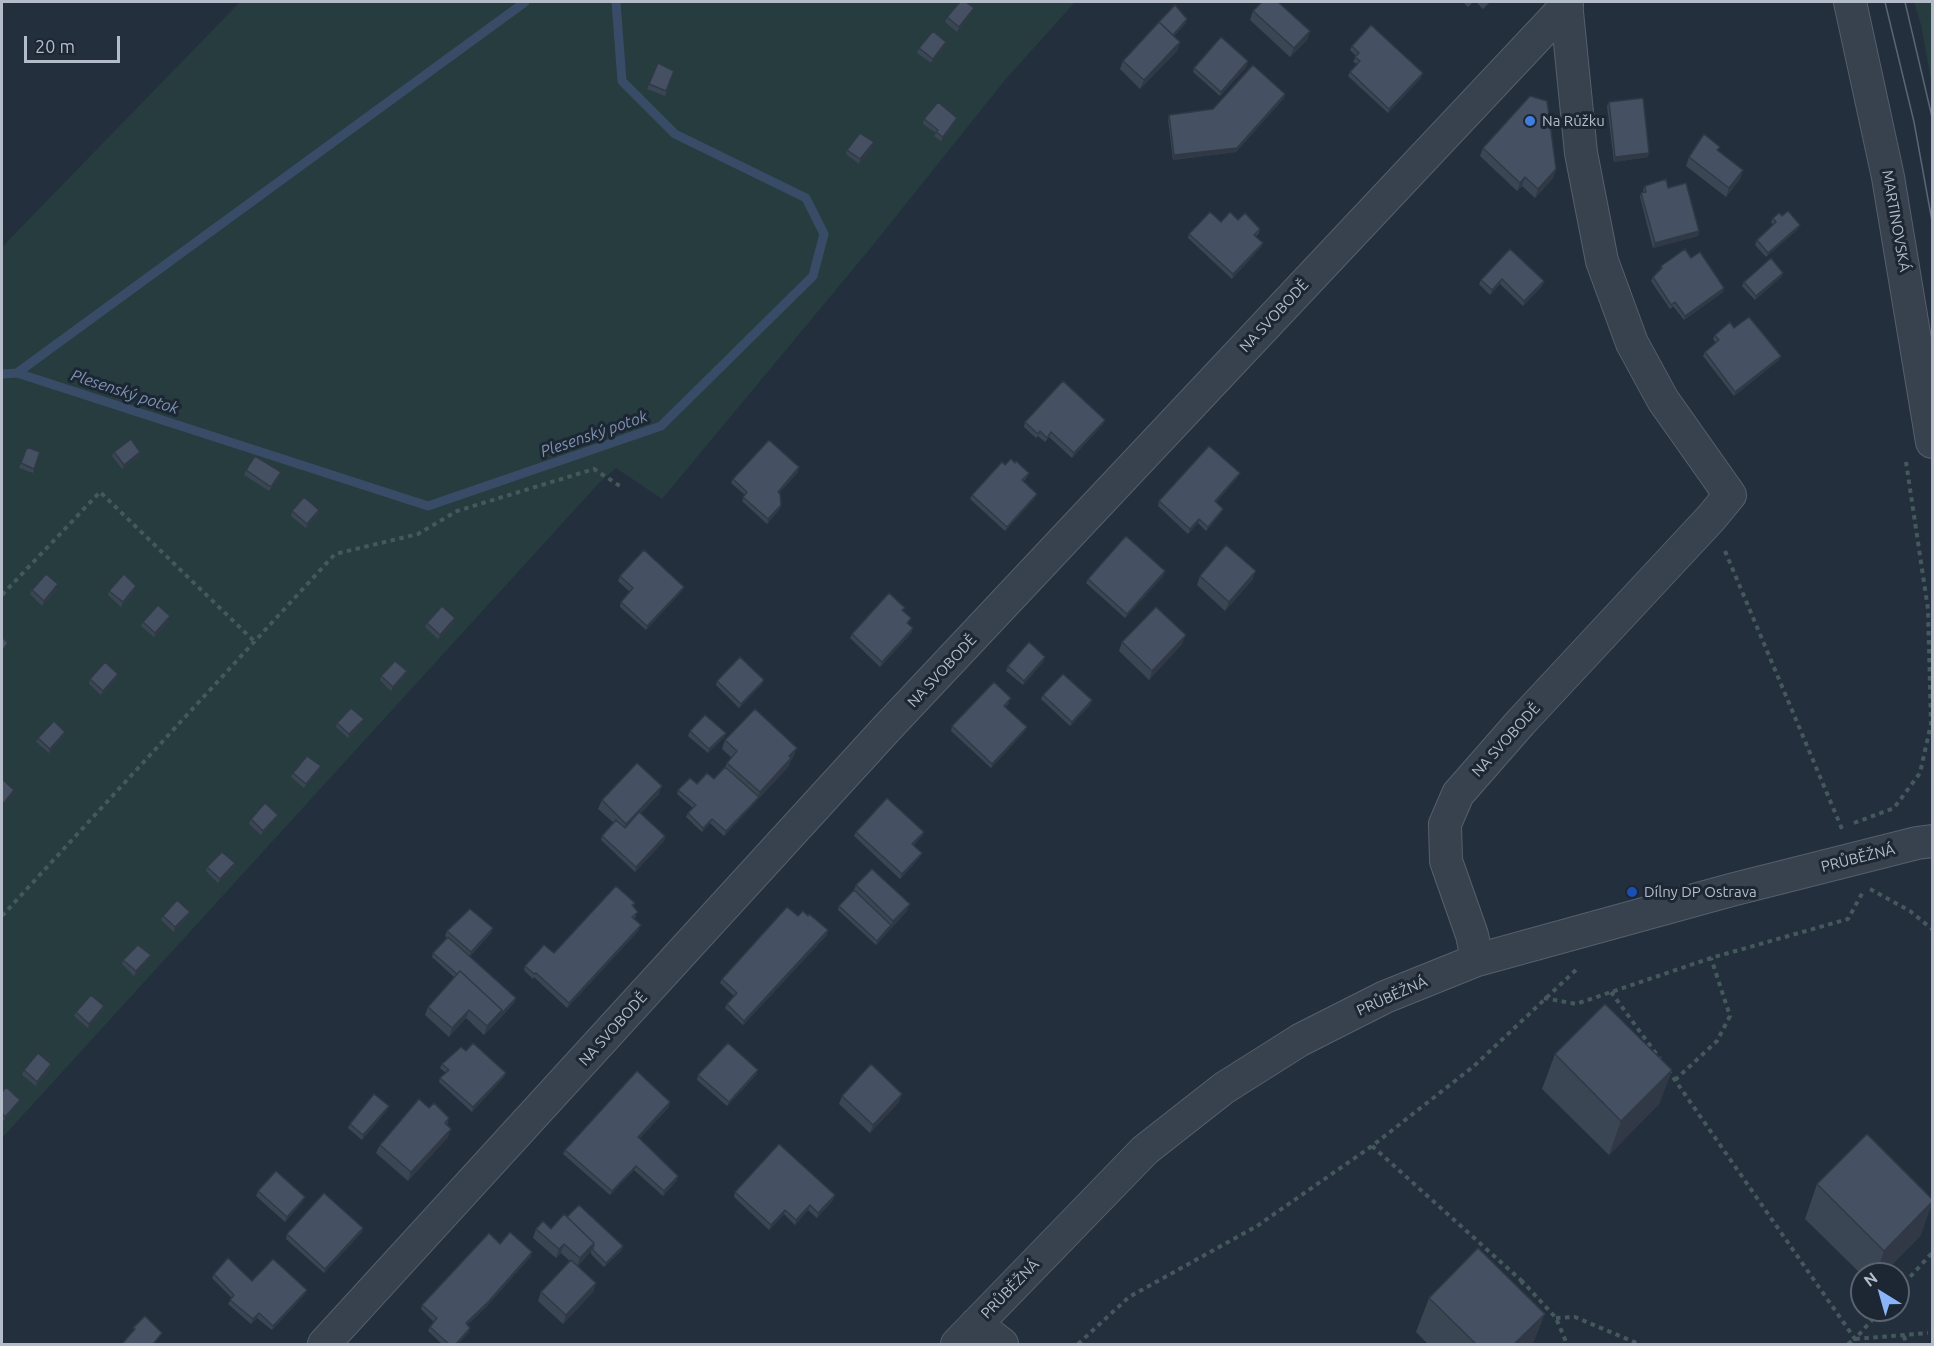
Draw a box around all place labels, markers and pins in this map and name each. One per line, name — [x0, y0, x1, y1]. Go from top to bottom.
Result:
place label: Na Růžku — [1542, 112, 1605, 130]
marker: Na Růžku — [1523, 114, 1537, 128]
place label: Dílny DP Ostrava — [1644, 883, 1757, 901]
marker: Dílny DP Ostrava — [1625, 885, 1639, 899]

